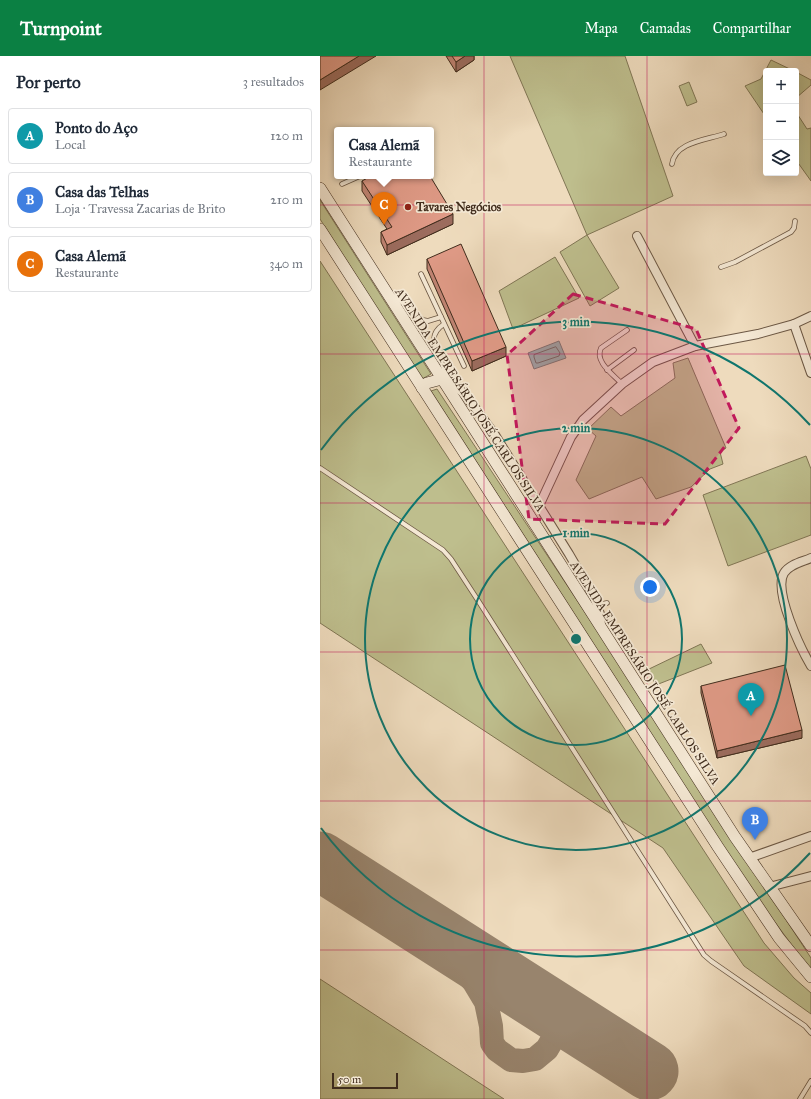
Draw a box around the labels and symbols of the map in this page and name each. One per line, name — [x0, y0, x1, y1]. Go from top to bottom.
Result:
pin: C — [371, 192, 397, 225]
place label: Tavares Negócios — [415, 200, 502, 215]
marker: Tavares Negócios — [403, 202, 413, 212]
street label: AVENIDA EMPRESÁRIO JOSÉ CARLOS SILVA — [391, 284, 549, 515]
text: 3 min — [562, 315, 590, 330]
text: 2 min — [562, 421, 591, 435]
text: 1 min — [562, 526, 590, 540]
street label: AVENIDA EMPRESÁRIO JOSÉ CARLOS SILVA — [566, 557, 724, 788]
your location — [640, 577, 660, 597]
centre of rings — [569, 632, 583, 646]
pin: A — [738, 683, 764, 716]
pin: B — [742, 807, 768, 840]
scale bar — [332, 1071, 398, 1090]

